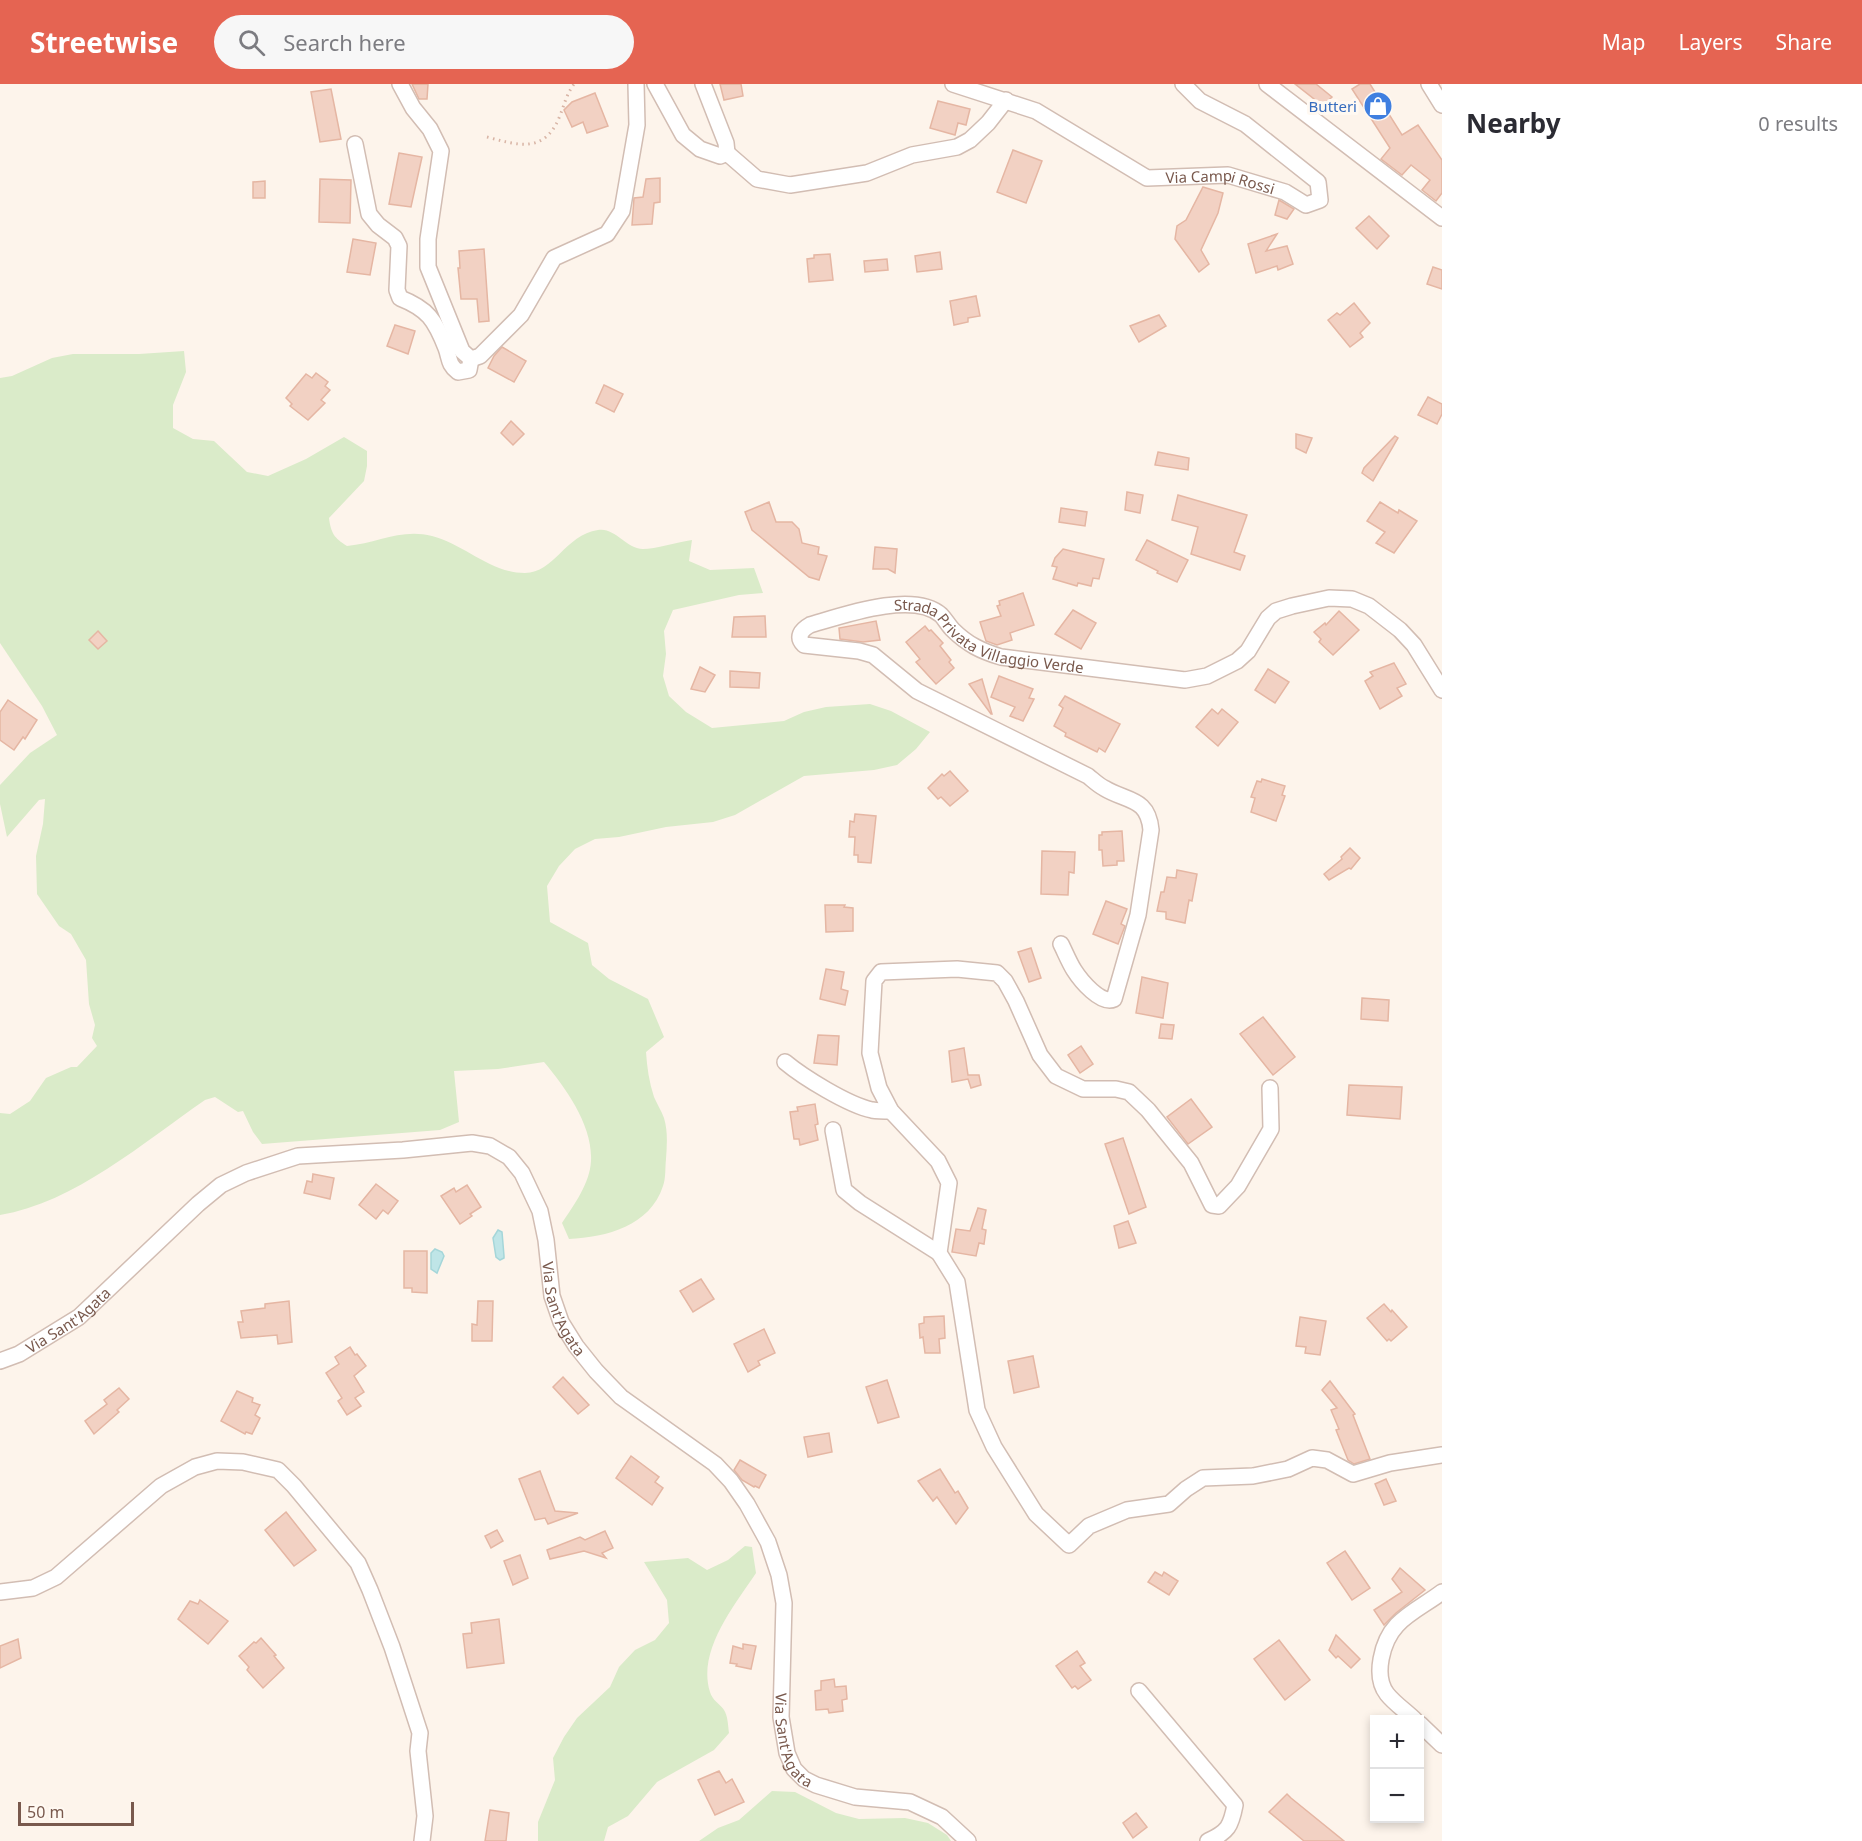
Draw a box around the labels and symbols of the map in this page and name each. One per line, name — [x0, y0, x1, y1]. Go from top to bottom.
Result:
shop icon: Butteri — [1362, 90, 1394, 122]
place label: Butteri — [1309, 96, 1357, 116]
street label: Via Campi Rossi — [1165, 165, 1277, 198]
street label: Strada Privata Villaggio Verde — [893, 594, 1085, 677]
street label: Via Sant'Agata — [538, 1261, 590, 1360]
street label: Via Sant'Agata — [22, 1283, 114, 1357]
street label: Via Sant'Agata — [771, 1693, 816, 1792]
scale bar — [18, 1799, 134, 1826]

